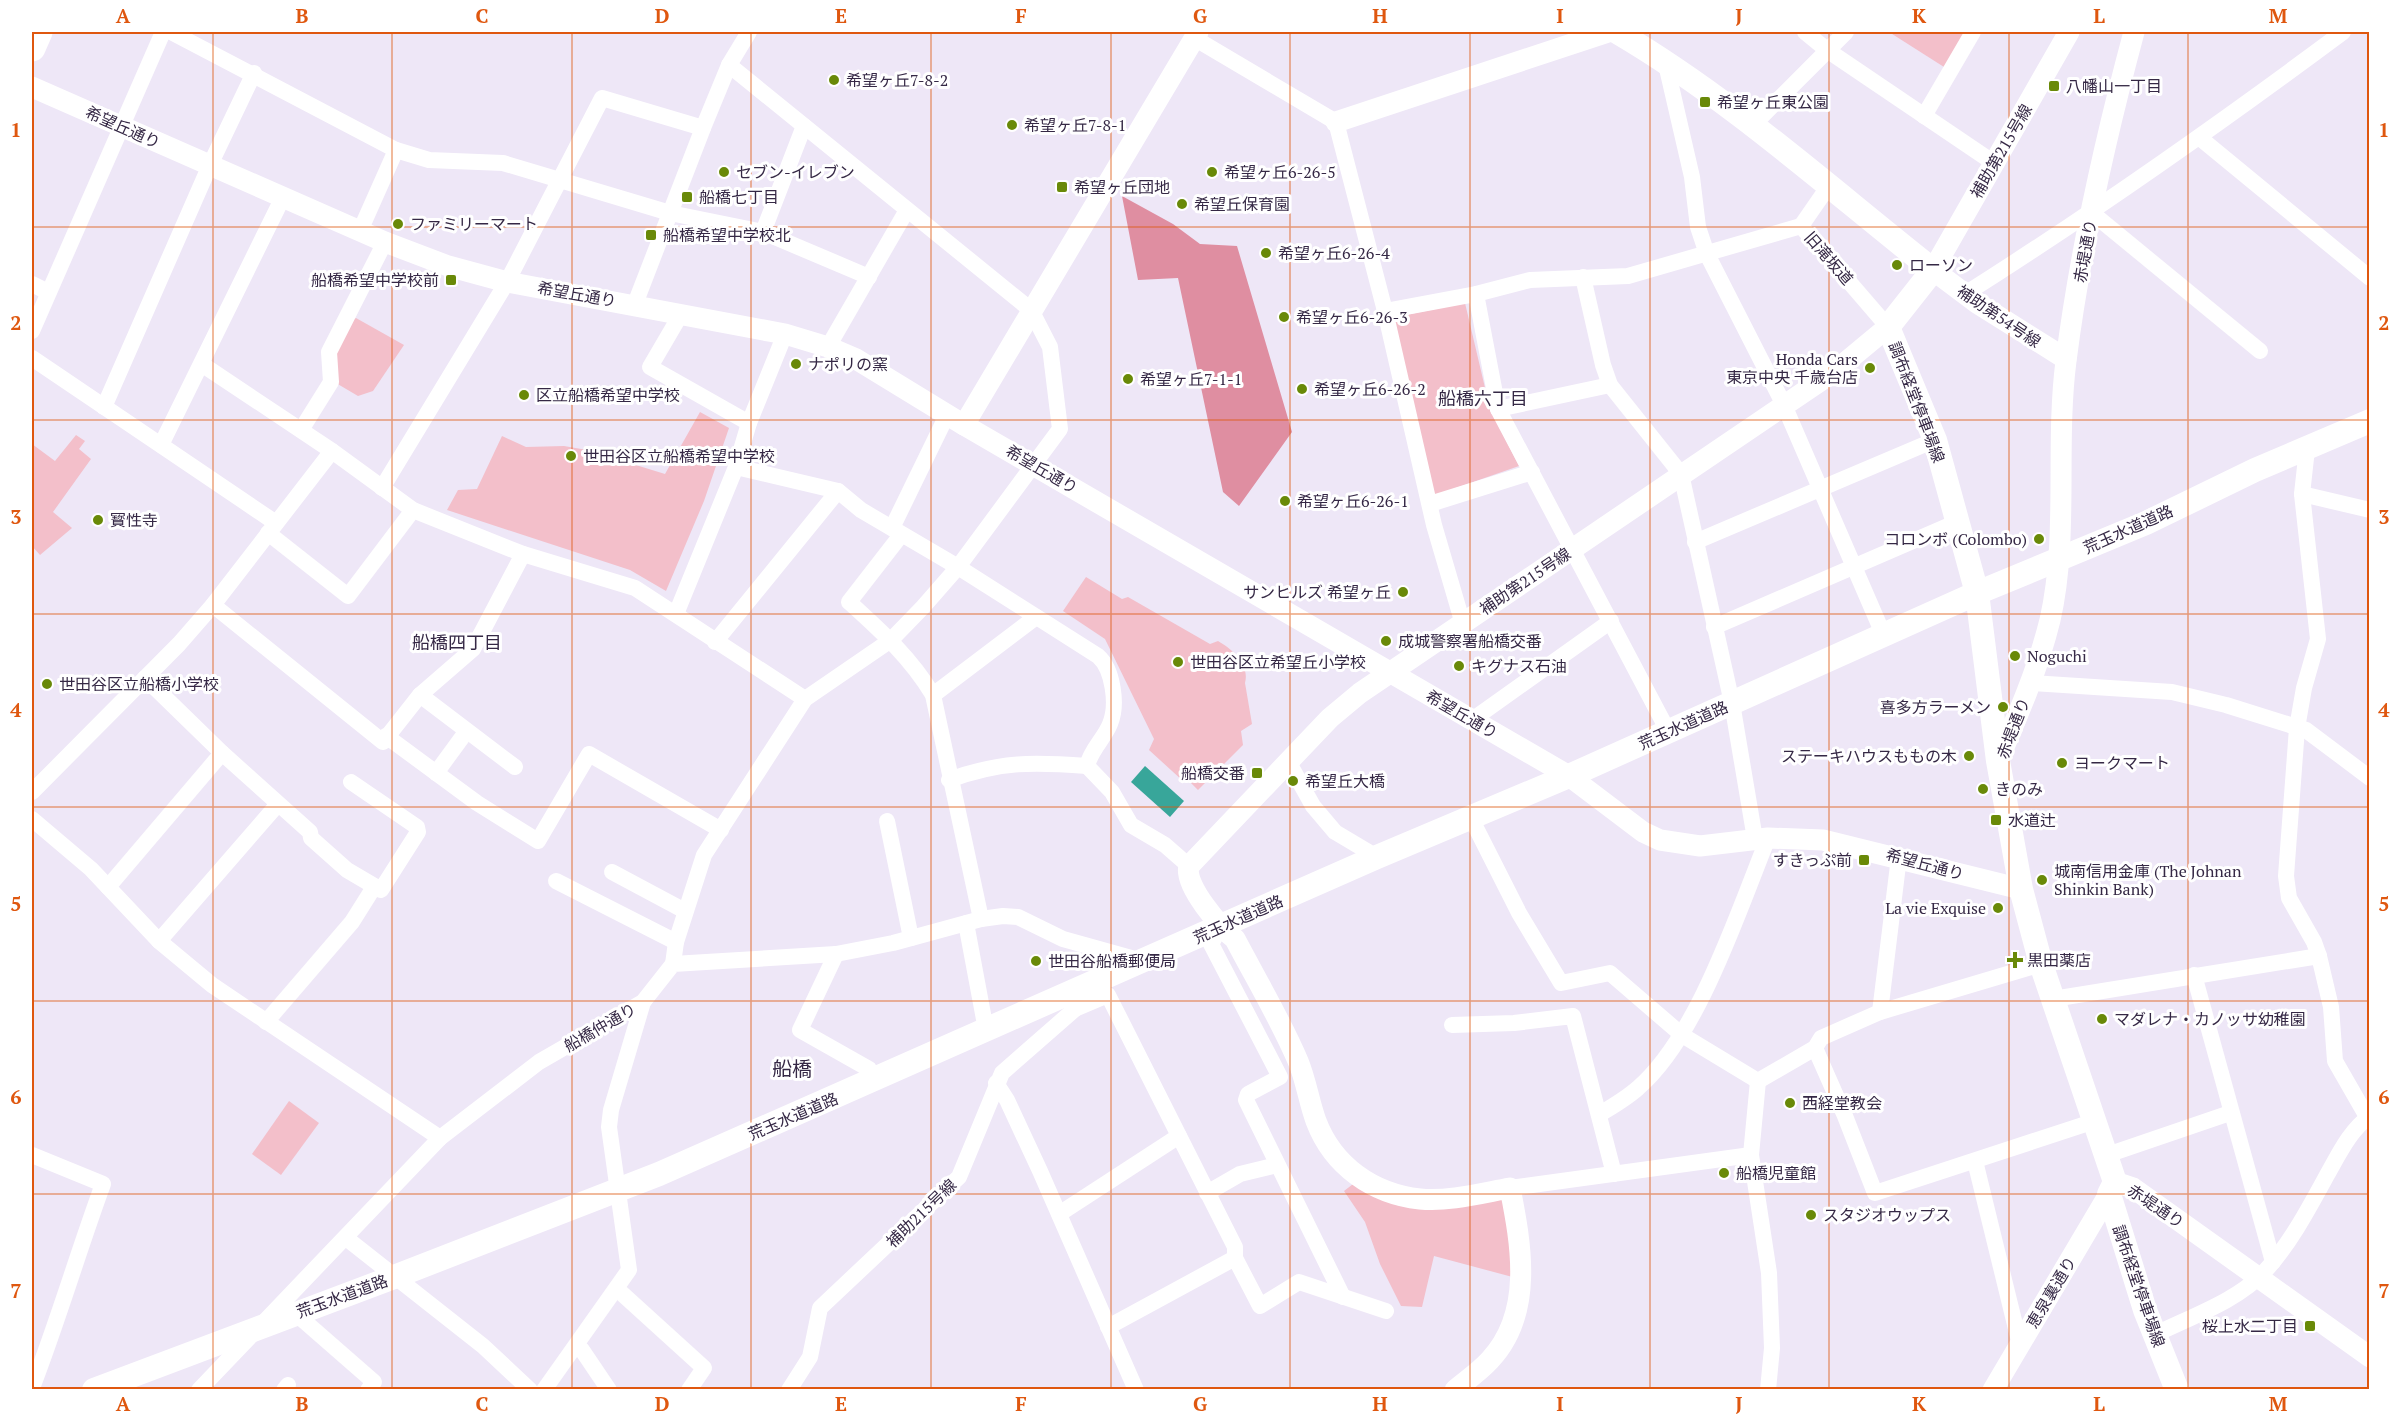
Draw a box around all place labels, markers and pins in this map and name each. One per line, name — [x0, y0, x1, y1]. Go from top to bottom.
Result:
place label: 希望ヶ丘7-8-2 — [846, 69, 948, 91]
marker: 希望ヶ丘7-8-2 — [827, 73, 841, 87]
place label: 八幡山一丁目 — [2066, 75, 2162, 97]
marker: 八幡山一丁目 — [2047, 79, 2061, 93]
place label: 希望ヶ丘東公園 — [1717, 91, 1829, 113]
marker: 希望ヶ丘東公園 — [1698, 95, 1712, 109]
place label: 希望ヶ丘7-8-1 — [1024, 114, 1126, 136]
marker: 希望ヶ丘7-8-1 — [1005, 118, 1019, 132]
place label: セブン-イレブン — [736, 161, 855, 183]
place label: 希望ヶ丘6-26-5 — [1224, 161, 1336, 183]
marker: セブン-イレブン — [717, 165, 731, 179]
marker: 希望ヶ丘6-26-5 — [1205, 165, 1219, 179]
place label: 希望ヶ丘団地 — [1074, 176, 1170, 198]
marker: 希望ヶ丘団地 — [1055, 180, 1069, 194]
place label: 船橋七丁目 — [699, 186, 779, 208]
marker: 船橋七丁目 — [680, 190, 694, 204]
place label: 希望丘保育園 — [1194, 193, 1290, 215]
marker: 希望丘保育園 — [1175, 197, 1189, 211]
place label: ファミリーマート — [410, 213, 538, 235]
marker: ファミリーマート — [391, 217, 405, 231]
place label: 船橋希望中学校北 — [663, 224, 791, 246]
marker: 船橋希望中学校北 — [644, 228, 658, 242]
place label: 希望ヶ丘6-26-4 — [1278, 242, 1390, 264]
marker: 希望ヶ丘6-26-4 — [1259, 246, 1273, 260]
place label: ローソン — [1909, 254, 1973, 276]
marker: ローソン — [1890, 258, 1904, 272]
place label: 船橋希望中学校前 — [311, 269, 439, 291]
marker: 船橋希望中学校前 — [444, 273, 458, 287]
place label: 希望ヶ丘6-26-3 — [1296, 306, 1408, 328]
marker: 希望ヶ丘6-26-3 — [1277, 310, 1291, 324]
place label: Honda Cars 東京中央 千歳台店 — [1726, 348, 1858, 388]
place label: ナポリの窯 — [808, 353, 888, 375]
marker: ナポリの窯 — [789, 357, 803, 371]
marker: Honda Cars 東京中央 千歳台店 — [1863, 361, 1877, 375]
place label: 希望ヶ丘7-1-1 — [1140, 368, 1242, 390]
marker: 希望ヶ丘7-1-1 — [1121, 372, 1135, 386]
place label: 希望ヶ丘6-26-2 — [1314, 378, 1426, 400]
marker: 希望ヶ丘6-26-2 — [1295, 382, 1309, 396]
place label: 区立船橋希望中学校 — [536, 384, 680, 406]
marker: 区立船橋希望中学校 — [517, 388, 531, 402]
place label: 世田谷区立船橋希望中学校 — [583, 445, 775, 467]
marker: 世田谷区立船橋希望中学校 — [564, 449, 578, 463]
place label: 希望ヶ丘6-26-1 — [1297, 490, 1409, 512]
marker: 希望ヶ丘6-26-1 — [1278, 494, 1292, 508]
place label: 寳性寺 — [110, 509, 158, 531]
marker: 寳性寺 — [91, 513, 105, 527]
place label: コロンボ (Colombo) — [1884, 528, 2027, 550]
marker: コロンボ (Colombo) — [2032, 532, 2046, 546]
place label: サンヒルズ 希望ヶ丘 — [1243, 581, 1391, 603]
marker: サンヒルズ 希望ヶ丘 — [1396, 585, 1410, 599]
place label: 成城警察署船橋交番 — [1398, 630, 1542, 652]
marker: 成城警察署船橋交番 — [1379, 634, 1393, 648]
place label: Noguchi — [2027, 645, 2087, 667]
marker: Noguchi — [2008, 649, 2022, 663]
place label: 世田谷区立希望丘小学校 — [1190, 651, 1366, 673]
marker: 世田谷区立希望丘小学校 — [1171, 655, 1185, 669]
place label: キグナス石油 — [1471, 655, 1567, 677]
marker: キグナス石油 — [1452, 659, 1466, 673]
place label: 世田谷区立船橋小学校 — [59, 673, 219, 695]
marker: 世田谷区立船橋小学校 — [40, 677, 54, 691]
place label: 喜多方ラーメン — [1880, 696, 1991, 718]
marker: 喜多方ラーメン — [1996, 700, 2010, 714]
place label: ステーキハウスももの木 — [1781, 745, 1957, 767]
marker: ステーキハウスももの木 — [1962, 749, 1976, 763]
place label: ヨークマート — [2074, 752, 2170, 774]
marker: ヨークマート — [2055, 756, 2069, 770]
place label: 船橋交番 — [1181, 762, 1245, 784]
marker: 船橋交番 — [1250, 766, 1264, 780]
place label: 希望丘大橋 — [1305, 770, 1385, 792]
marker: 希望丘大橋 — [1286, 774, 1300, 788]
place label: きのみ — [1995, 778, 2043, 800]
marker: きのみ — [1976, 782, 1990, 796]
place label: 水道辻 — [2008, 809, 2056, 831]
marker: 水道辻 — [1989, 813, 2003, 827]
place label: すきっぷ前 — [1773, 849, 1852, 871]
marker: すきっぷ前 — [1857, 853, 1871, 867]
place label: 城南信用金庫 (The Johnan Shinkin Bank) — [2054, 860, 2242, 900]
marker: 城南信用金庫 (The Johnan Shinkin Bank) — [2035, 873, 2049, 887]
place label: La vie Exquise — [1885, 897, 1986, 919]
marker: La vie Exquise — [1991, 901, 2005, 915]
place label: 黒田薬店 — [2027, 949, 2091, 971]
place label: 世田谷船橋郵便局 — [1048, 950, 1176, 972]
marker: 黒田薬店 — [2008, 953, 2022, 967]
marker: 世田谷船橋郵便局 — [1029, 954, 1043, 968]
place label: マダレナ・カノッサ幼稚園 — [2114, 1008, 2306, 1030]
marker: マダレナ・カノッサ幼稚園 — [2095, 1012, 2109, 1026]
place label: 西経堂教会 — [1802, 1092, 1882, 1114]
marker: 西経堂教会 — [1783, 1096, 1797, 1110]
place label: 船橋児童館 — [1736, 1162, 1816, 1184]
marker: 船橋児童館 — [1717, 1166, 1731, 1180]
place label: スタジオウップス — [1823, 1204, 1951, 1226]
marker: スタジオウップス — [1804, 1208, 1818, 1222]
place label: 桜上水二丁目 — [2202, 1315, 2298, 1337]
marker: 桜上水二丁目 — [2303, 1319, 2317, 1333]

